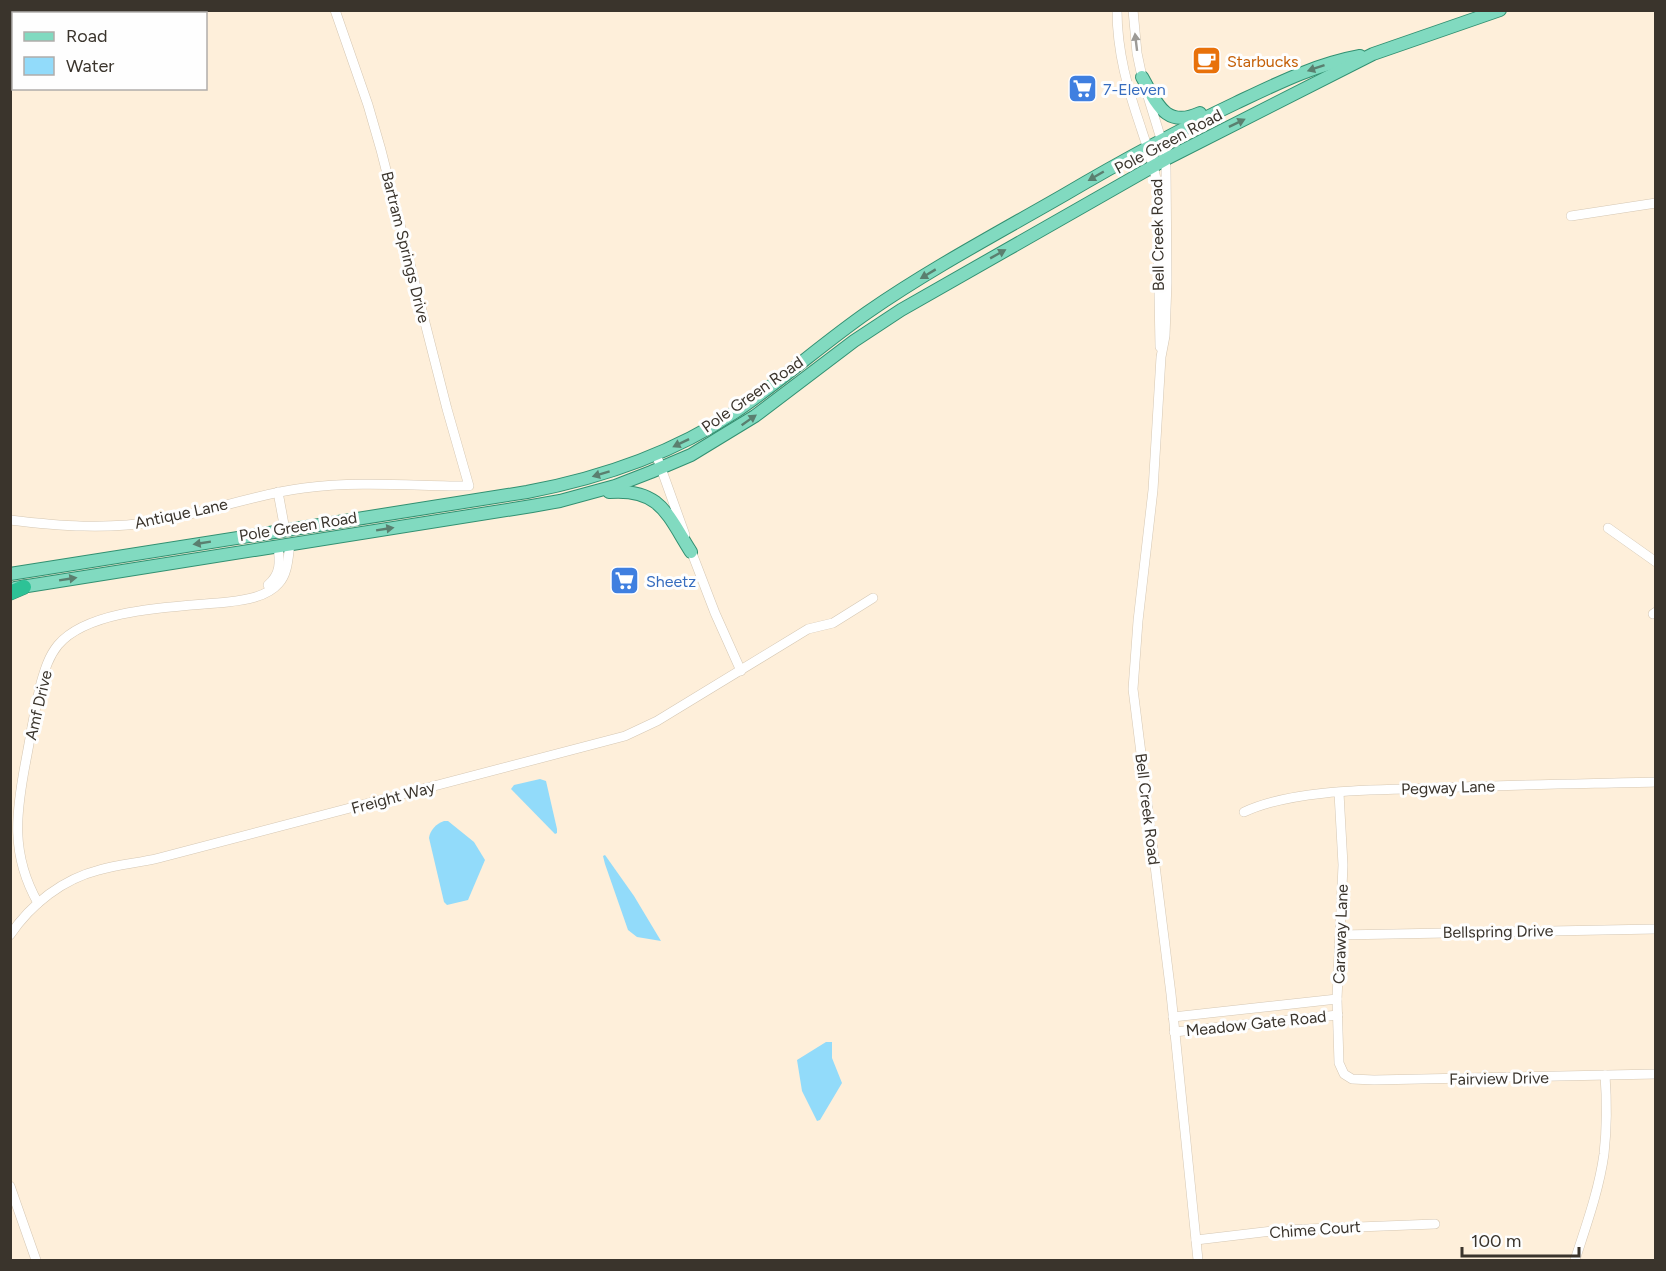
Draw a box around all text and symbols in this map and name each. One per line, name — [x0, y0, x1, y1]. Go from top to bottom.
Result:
legend — [12, 12, 207, 90]
text: Road — [66, 25, 107, 47]
one-way arrow — [1131, 33, 1140, 52]
cafe icon: Starbucks — [1190, 45, 1222, 77]
place label: Starbucks — [1227, 52, 1299, 71]
text: Water — [66, 55, 114, 77]
one-way arrow — [1307, 64, 1325, 73]
supermarket icon: 7-Eleven — [1066, 73, 1098, 105]
place label: 7-Eleven — [1103, 80, 1166, 99]
street label: Pole Green Road — [1111, 105, 1225, 178]
one-way arrow — [1228, 118, 1245, 128]
street label: Bartram Springs Drive — [377, 169, 434, 325]
one-way arrow — [1087, 171, 1104, 181]
street label: Bell Creek Road — [1147, 179, 1168, 291]
one-way arrow — [990, 249, 1007, 259]
one-way arrow — [919, 269, 936, 279]
street label: Pole Green Road — [698, 352, 807, 436]
one-way arrow — [741, 415, 757, 426]
one-way arrow — [672, 438, 689, 448]
one-way arrow — [592, 470, 610, 479]
street label: Antique Lane — [133, 494, 230, 533]
street label: Pole Green Road — [238, 508, 359, 545]
one-way arrow — [376, 525, 395, 534]
one-way arrow — [192, 539, 211, 548]
supermarket icon: Sheetz — [609, 565, 641, 597]
place label: Sheetz — [646, 572, 696, 591]
one-way arrow — [59, 575, 78, 584]
street label: Amf Drive — [21, 668, 56, 742]
street label: Bell Creek Road — [1131, 752, 1164, 866]
street label: Pegway Lane — [1401, 776, 1496, 799]
street label: Freight Way — [349, 777, 438, 818]
street label: Caraway Lane — [1329, 883, 1352, 984]
street label: Bellspring Drive — [1442, 921, 1554, 942]
street label: Meadow Gate Road — [1185, 1007, 1327, 1040]
street label: Fairview Drive — [1449, 1068, 1549, 1089]
street label: Chime Court — [1269, 1217, 1361, 1242]
scale bar — [1462, 1220, 1579, 1258]
text: 100 m — [1471, 1230, 1521, 1252]

